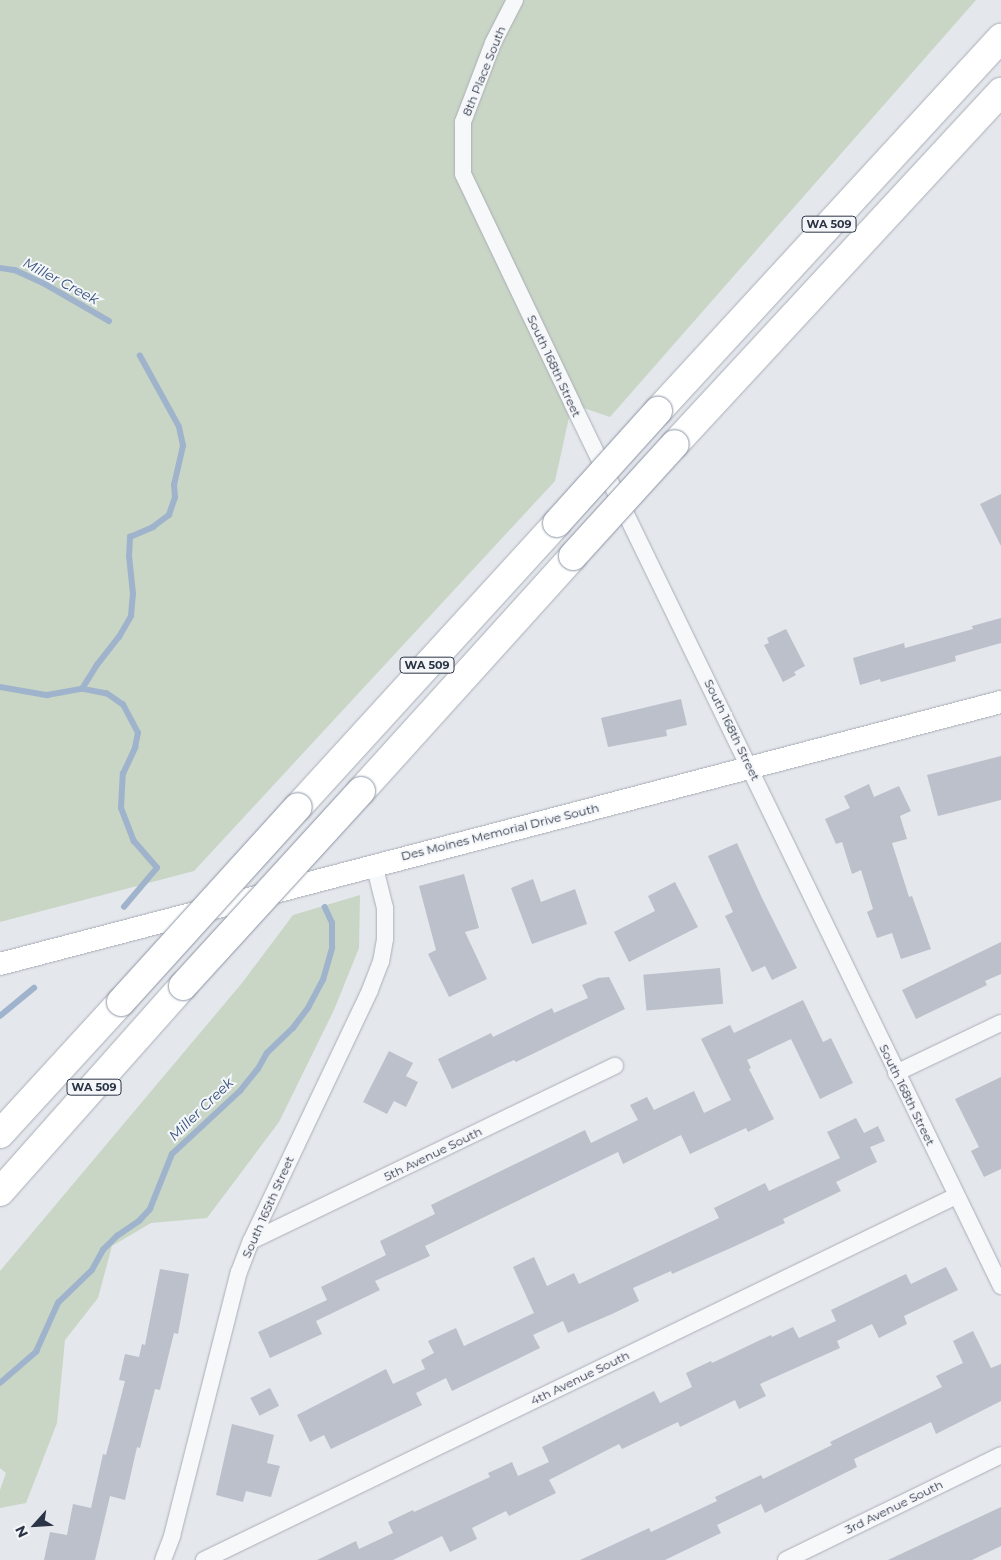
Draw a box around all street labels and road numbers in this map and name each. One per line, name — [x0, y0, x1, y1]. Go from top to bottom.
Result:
street label: 8th Place South — [459, 24, 509, 118]
road number: WA 509 — [802, 215, 856, 232]
street label: South 168th Street — [524, 313, 584, 419]
road number: WA 509 — [400, 656, 454, 674]
street label: South 168th Street — [701, 677, 763, 783]
street label: Des Moines Memorial Drive South — [399, 800, 601, 864]
street label: South 168th Street — [876, 1042, 938, 1148]
road number: WA 509 — [66, 1078, 122, 1096]
street label: 5th Avenue South — [382, 1124, 484, 1184]
street label: South 165th Street — [239, 1154, 297, 1260]
street label: 4th Avenue South — [528, 1348, 632, 1408]
street label: 3rd Avenue South — [843, 1477, 945, 1537]

